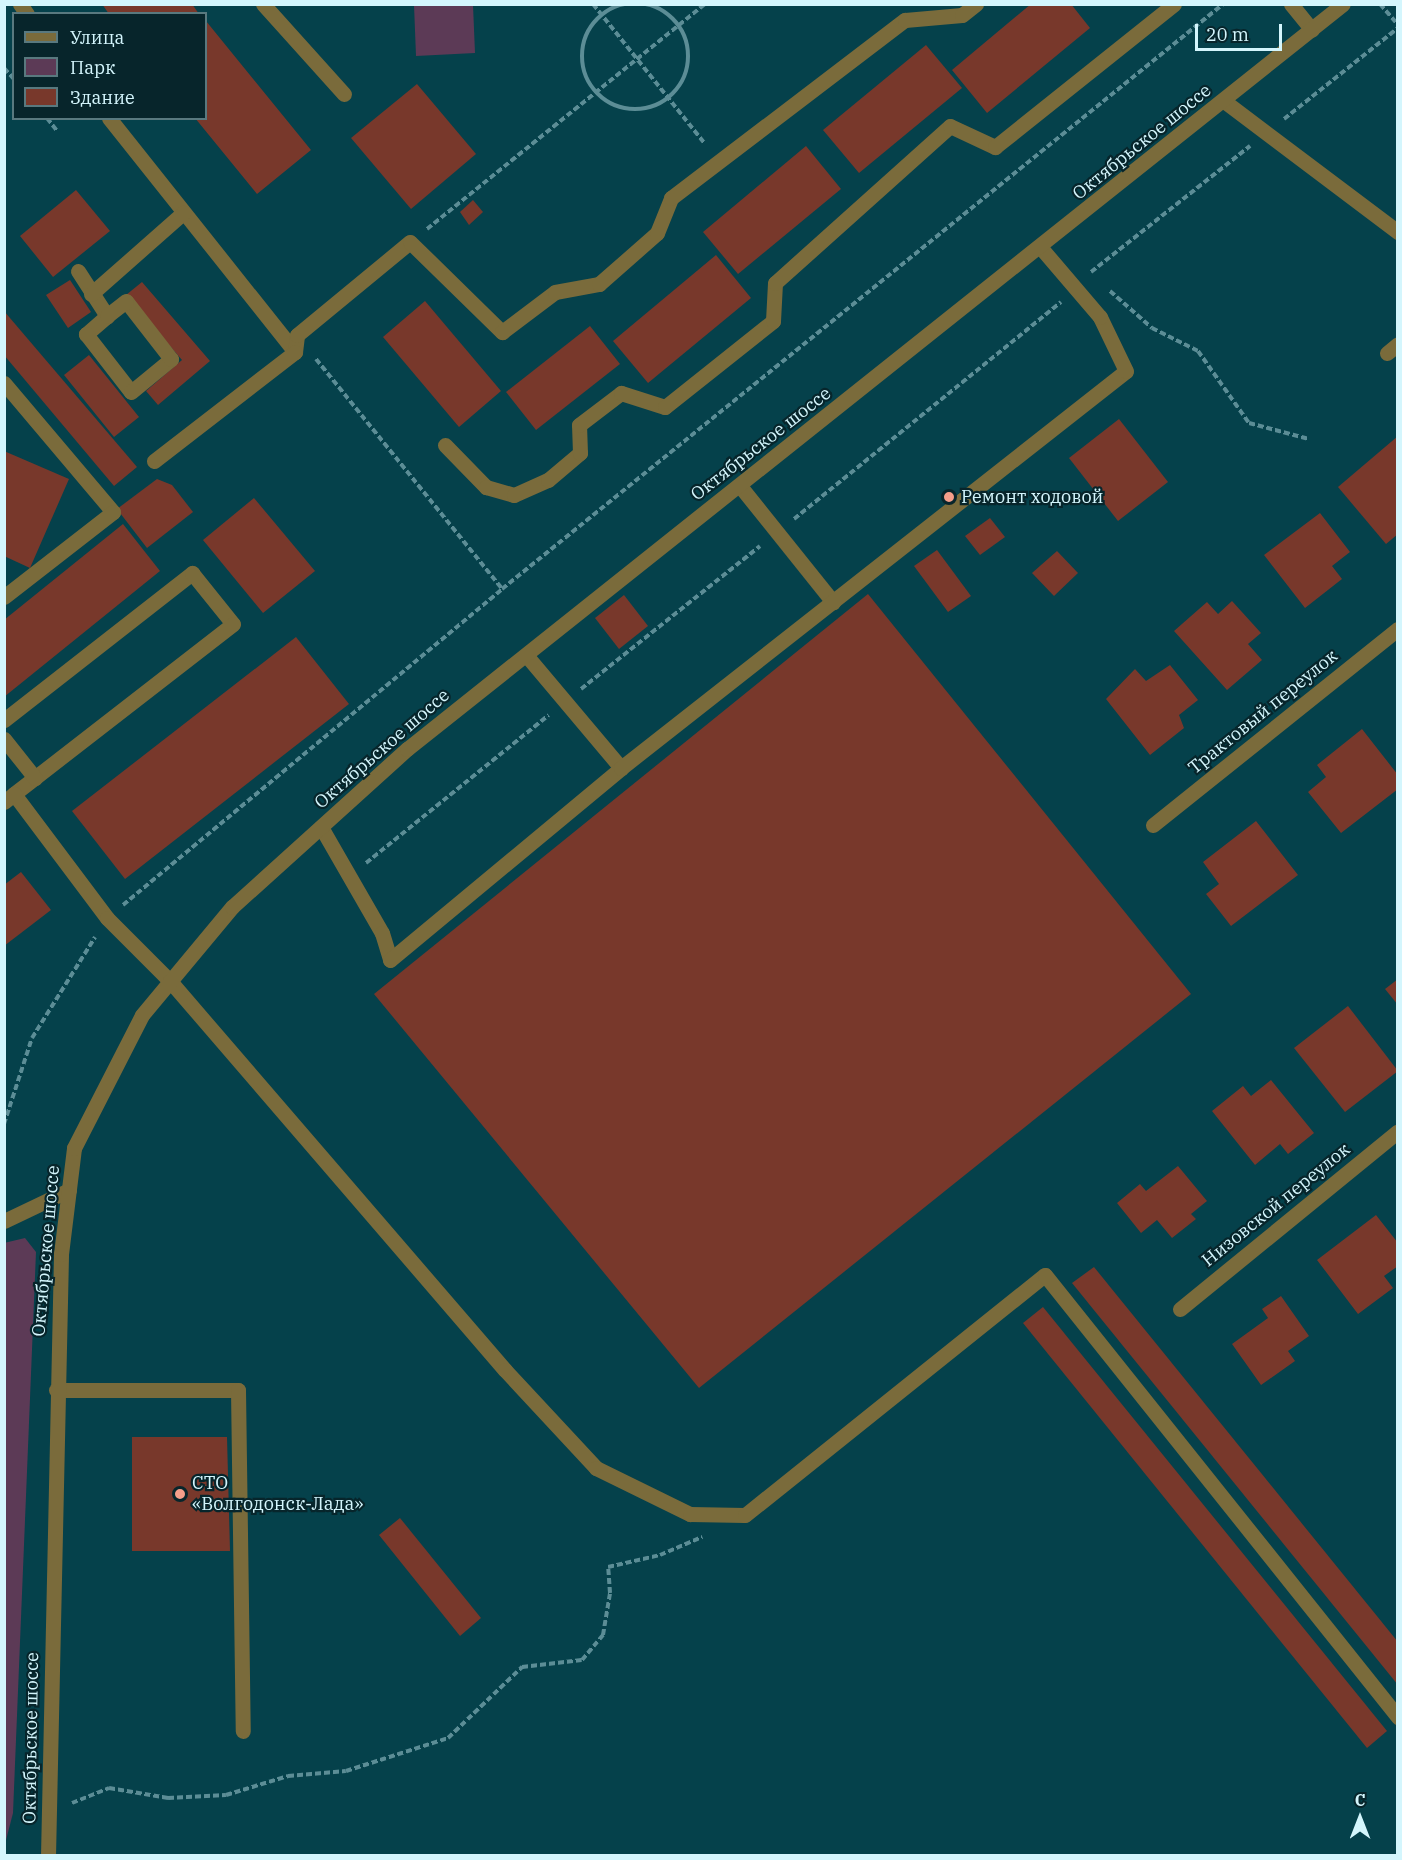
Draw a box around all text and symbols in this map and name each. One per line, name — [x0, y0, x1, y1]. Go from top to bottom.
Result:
legend — [12, 12, 207, 120]
scale bar — [1198, 12, 1285, 50]
text: 20 m — [1206, 23, 1249, 46]
text: Улица — [70, 26, 124, 49]
text: Парк — [70, 56, 116, 79]
street label: Октябрьское шоссе — [1068, 80, 1216, 204]
text: Здание — [70, 86, 135, 109]
street label: Октябрьское шоссе — [687, 383, 835, 505]
place label: Ремонт ходовой — [961, 486, 1103, 508]
marker: Ремонт ходовой — [942, 490, 956, 504]
street label: Трактовый переулок — [1184, 645, 1342, 779]
street label: Октябрьское шоссе — [310, 685, 454, 813]
street label: Низовской переулок — [1198, 1139, 1354, 1271]
street label: Октябрьское шоссе — [28, 1165, 64, 1337]
place label: СТО «Волгодонск-Лада» — [192, 1473, 363, 1516]
marker: СТО «Волгодонск-Лада» — [173, 1487, 187, 1501]
street label: Октябрьское шоссе — [19, 1652, 43, 1824]
north arrow — [1330, 1788, 1390, 1848]
text: С — [1355, 1790, 1365, 1810]

